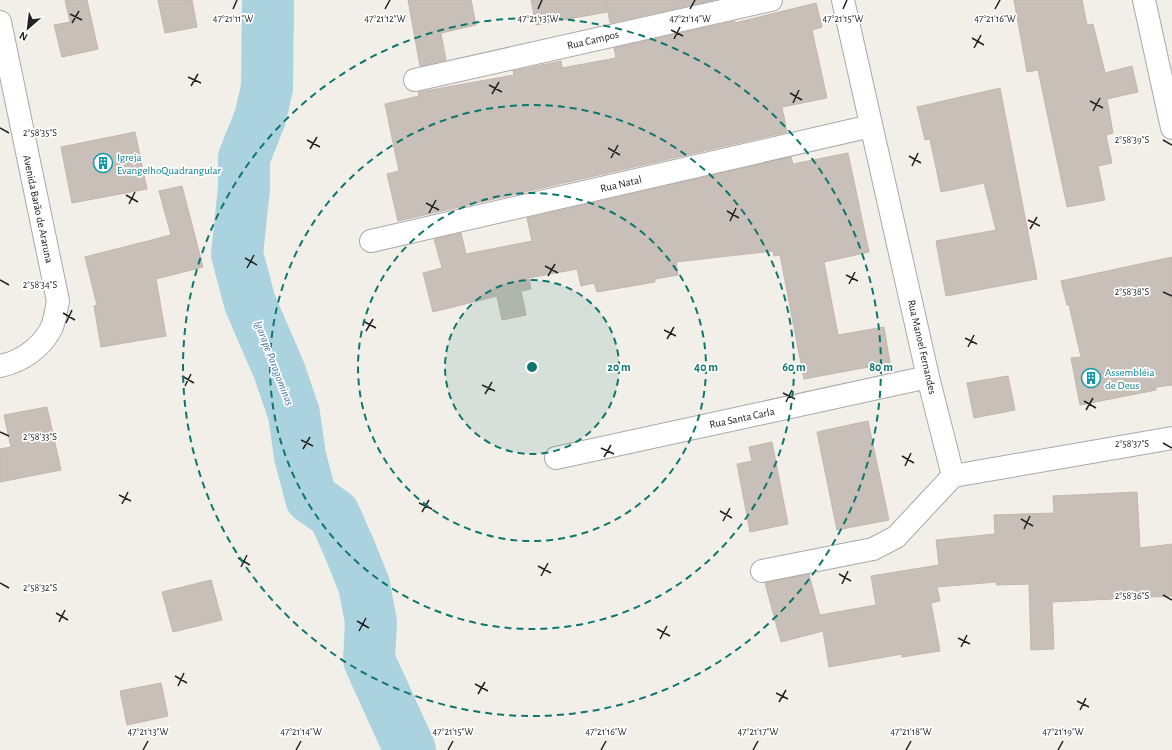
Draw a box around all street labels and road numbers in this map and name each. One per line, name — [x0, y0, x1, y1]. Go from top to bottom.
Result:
street label: Rua Campos — [566, 29, 620, 51]
street label: Avenida Barão de Araruna — [21, 154, 55, 264]
street label: Rua Natal — [599, 174, 643, 194]
street label: Rua Manoel Fernandes — [906, 299, 938, 395]
street label: Rua Santa Carla — [708, 406, 776, 430]

